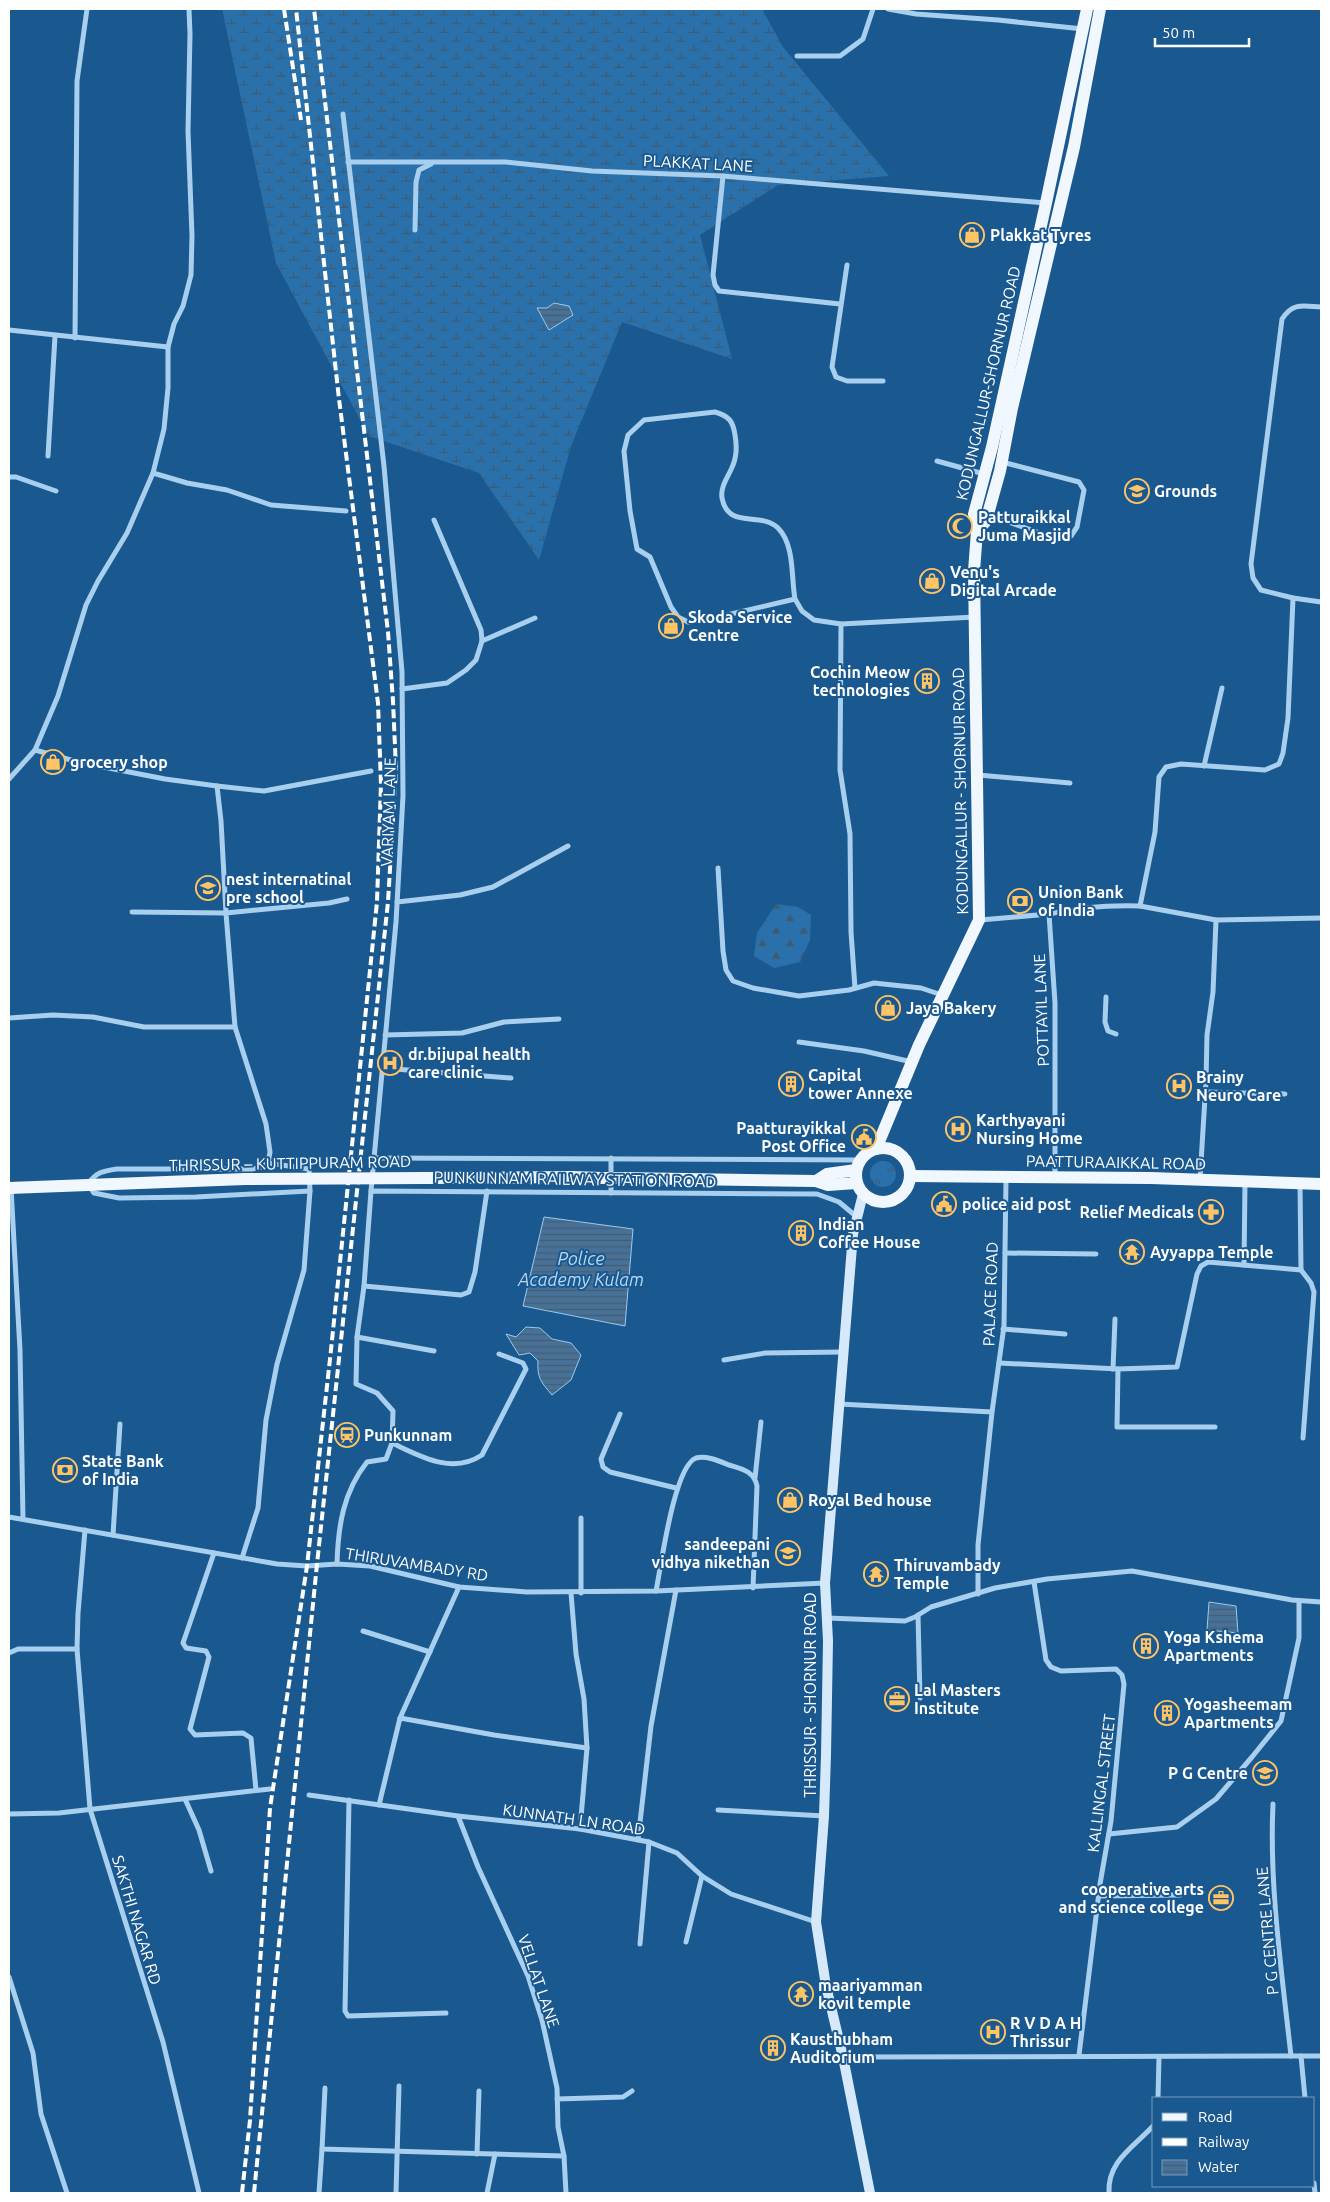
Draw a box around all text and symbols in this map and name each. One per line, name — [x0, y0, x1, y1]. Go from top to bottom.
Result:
scale bar — [1155, 15, 1249, 47]
text: 50 m — [1162, 24, 1195, 41]
street label: PLAKKAT LANE — [643, 151, 753, 175]
shop icon: Plakkat Tyres — [959, 222, 985, 248]
place label: Plakkat Tyres — [990, 226, 1091, 244]
street label: KODUNGALLUR-SHORNUR ROAD — [952, 264, 1024, 502]
school or university icon: Grounds — [1124, 478, 1150, 504]
place label: Grounds — [1154, 482, 1217, 500]
place label: Patturaikkal Juma Masjid — [978, 508, 1071, 544]
mosque icon: Patturaikkal Juma Masjid — [947, 513, 973, 539]
place label: Venu's Digital Arcade — [950, 563, 1057, 599]
shop icon: Venu's Digital Arcade — [919, 568, 945, 594]
place label: Skoda Service Centre — [688, 608, 792, 644]
shop icon: Skoda Service Centre — [658, 613, 684, 639]
place label: Cochin Meow technologies — [810, 663, 910, 699]
street label: KODUNGALLUR - SHORNUR ROAD — [949, 667, 971, 915]
building icon: Cochin Meow technologies — [914, 668, 940, 694]
shop icon: grocery shop — [40, 749, 66, 775]
place label: grocery shop — [70, 753, 168, 771]
street label: VARIYAM LANE — [377, 757, 399, 867]
place label: nest internatinal pre school — [226, 870, 352, 906]
school or university icon: nest internatinal pre school — [195, 875, 221, 901]
place label: Union Bank of India — [1038, 883, 1123, 919]
bank icon: Union Bank of India — [1007, 888, 1033, 914]
street label: POTTAYIL LANE — [1030, 953, 1052, 1067]
shop icon: Jaya Bakery — [875, 995, 901, 1021]
place label: Jaya Bakery — [906, 999, 997, 1017]
place label: dr.bijupal health care clinic — [408, 1045, 531, 1081]
hospital icon: dr.bijupal health care clinic — [377, 1050, 403, 1076]
place label: Capital tower Annexe — [808, 1066, 913, 1102]
place label: Brainy Neuro Care — [1196, 1068, 1281, 1104]
building icon: Capital tower Annexe — [778, 1071, 804, 1097]
hospital icon: Brainy Neuro Care — [1166, 1073, 1192, 1099]
place label: Karthyayani Nursing Home — [976, 1111, 1083, 1147]
hospital icon: Karthyayani Nursing Home — [945, 1116, 971, 1142]
place label: Paatturayikkal Post Office — [736, 1119, 846, 1155]
public building icon: Paatturayikkal Post Office — [851, 1124, 877, 1150]
street label: PAATTURAAIKKAL ROAD — [1026, 1151, 1206, 1173]
street label: THRISSUR – KUTTIPPURAM ROAD — [169, 1152, 411, 1174]
street label: PUNKUNNAM RAILWAY STATION ROAD — [433, 1168, 717, 1190]
public building icon: police aid post — [931, 1191, 957, 1217]
place label: police aid post — [962, 1195, 1071, 1213]
pharmacy icon: Relief Medicals — [1198, 1199, 1224, 1225]
place label: Relief Medicals — [1080, 1203, 1194, 1221]
place label: Indian Coffee House — [818, 1215, 920, 1251]
building icon: Indian Coffee House — [788, 1220, 814, 1246]
temple icon: Ayyappa Temple — [1119, 1239, 1145, 1265]
street label: PALACE ROAD — [979, 1241, 1001, 1347]
place label: Ayyappa Temple — [1150, 1243, 1274, 1261]
water label: Police Academy Kulam — [517, 1248, 644, 1289]
station icon: Punkunnam — [334, 1422, 360, 1448]
place label: Punkunnam — [364, 1426, 452, 1444]
place label: State Bank of India — [82, 1452, 164, 1488]
bank icon: State Bank of India — [52, 1457, 78, 1483]
shop icon: Royal Bed house — [777, 1487, 803, 1513]
place label: Royal Bed house — [808, 1491, 932, 1509]
place label: sandeepani vidhya nikethan — [652, 1535, 770, 1571]
school or university icon: sandeepani vidhya nikethan — [775, 1540, 801, 1566]
street label: THIRUVAMBADY RD — [344, 1544, 490, 1584]
place label: Thiruvambady Temple — [894, 1556, 1001, 1592]
temple icon: Thiruvambady Temple — [863, 1561, 889, 1587]
street label: THRISSUR - SHORNUR ROAD — [801, 1592, 819, 1798]
place label: Yoga Kshema Apartments — [1164, 1628, 1264, 1664]
building icon: Yoga Kshema Apartments — [1133, 1633, 1159, 1659]
place label: Lal Masters Institute — [914, 1681, 1001, 1717]
office icon: Lal Masters Institute — [884, 1686, 910, 1712]
place label: Yogasheemam Apartments — [1184, 1695, 1292, 1731]
building icon: Yogasheemam Apartments — [1154, 1700, 1180, 1726]
street label: KALLINGAL STREET — [1084, 1713, 1118, 1853]
school or university icon: P G Centre — [1252, 1760, 1278, 1786]
place label: P G Centre — [1168, 1764, 1248, 1782]
street label: KUNNATH LN ROAD — [502, 1800, 646, 1838]
street label: SAKTHI NAGAR RD — [109, 1853, 165, 1987]
street label: P G CENTRE LANE — [1252, 1866, 1282, 1996]
place label: cooperative arts and science college — [1059, 1880, 1204, 1916]
office icon: cooperative arts and science college — [1208, 1885, 1234, 1911]
street label: VELLAT LANE — [515, 1932, 563, 2030]
place label: maariyamman kovil temple — [818, 1976, 923, 2012]
temple icon: maariyamman kovil temple — [788, 1981, 814, 2007]
place label: R V D A H Thrissur — [1010, 2014, 1081, 2050]
hospital icon: R V D A H Thrissur — [980, 2019, 1006, 2045]
place label: Kausthubham Auditorium — [790, 2030, 893, 2066]
building icon: Kausthubham Auditorium — [760, 2035, 786, 2061]
legend — [1152, 2097, 1315, 2187]
text: Road — [1198, 2108, 1233, 2125]
text: Railway — [1198, 2133, 1249, 2150]
text: Water — [1198, 2158, 1239, 2175]

